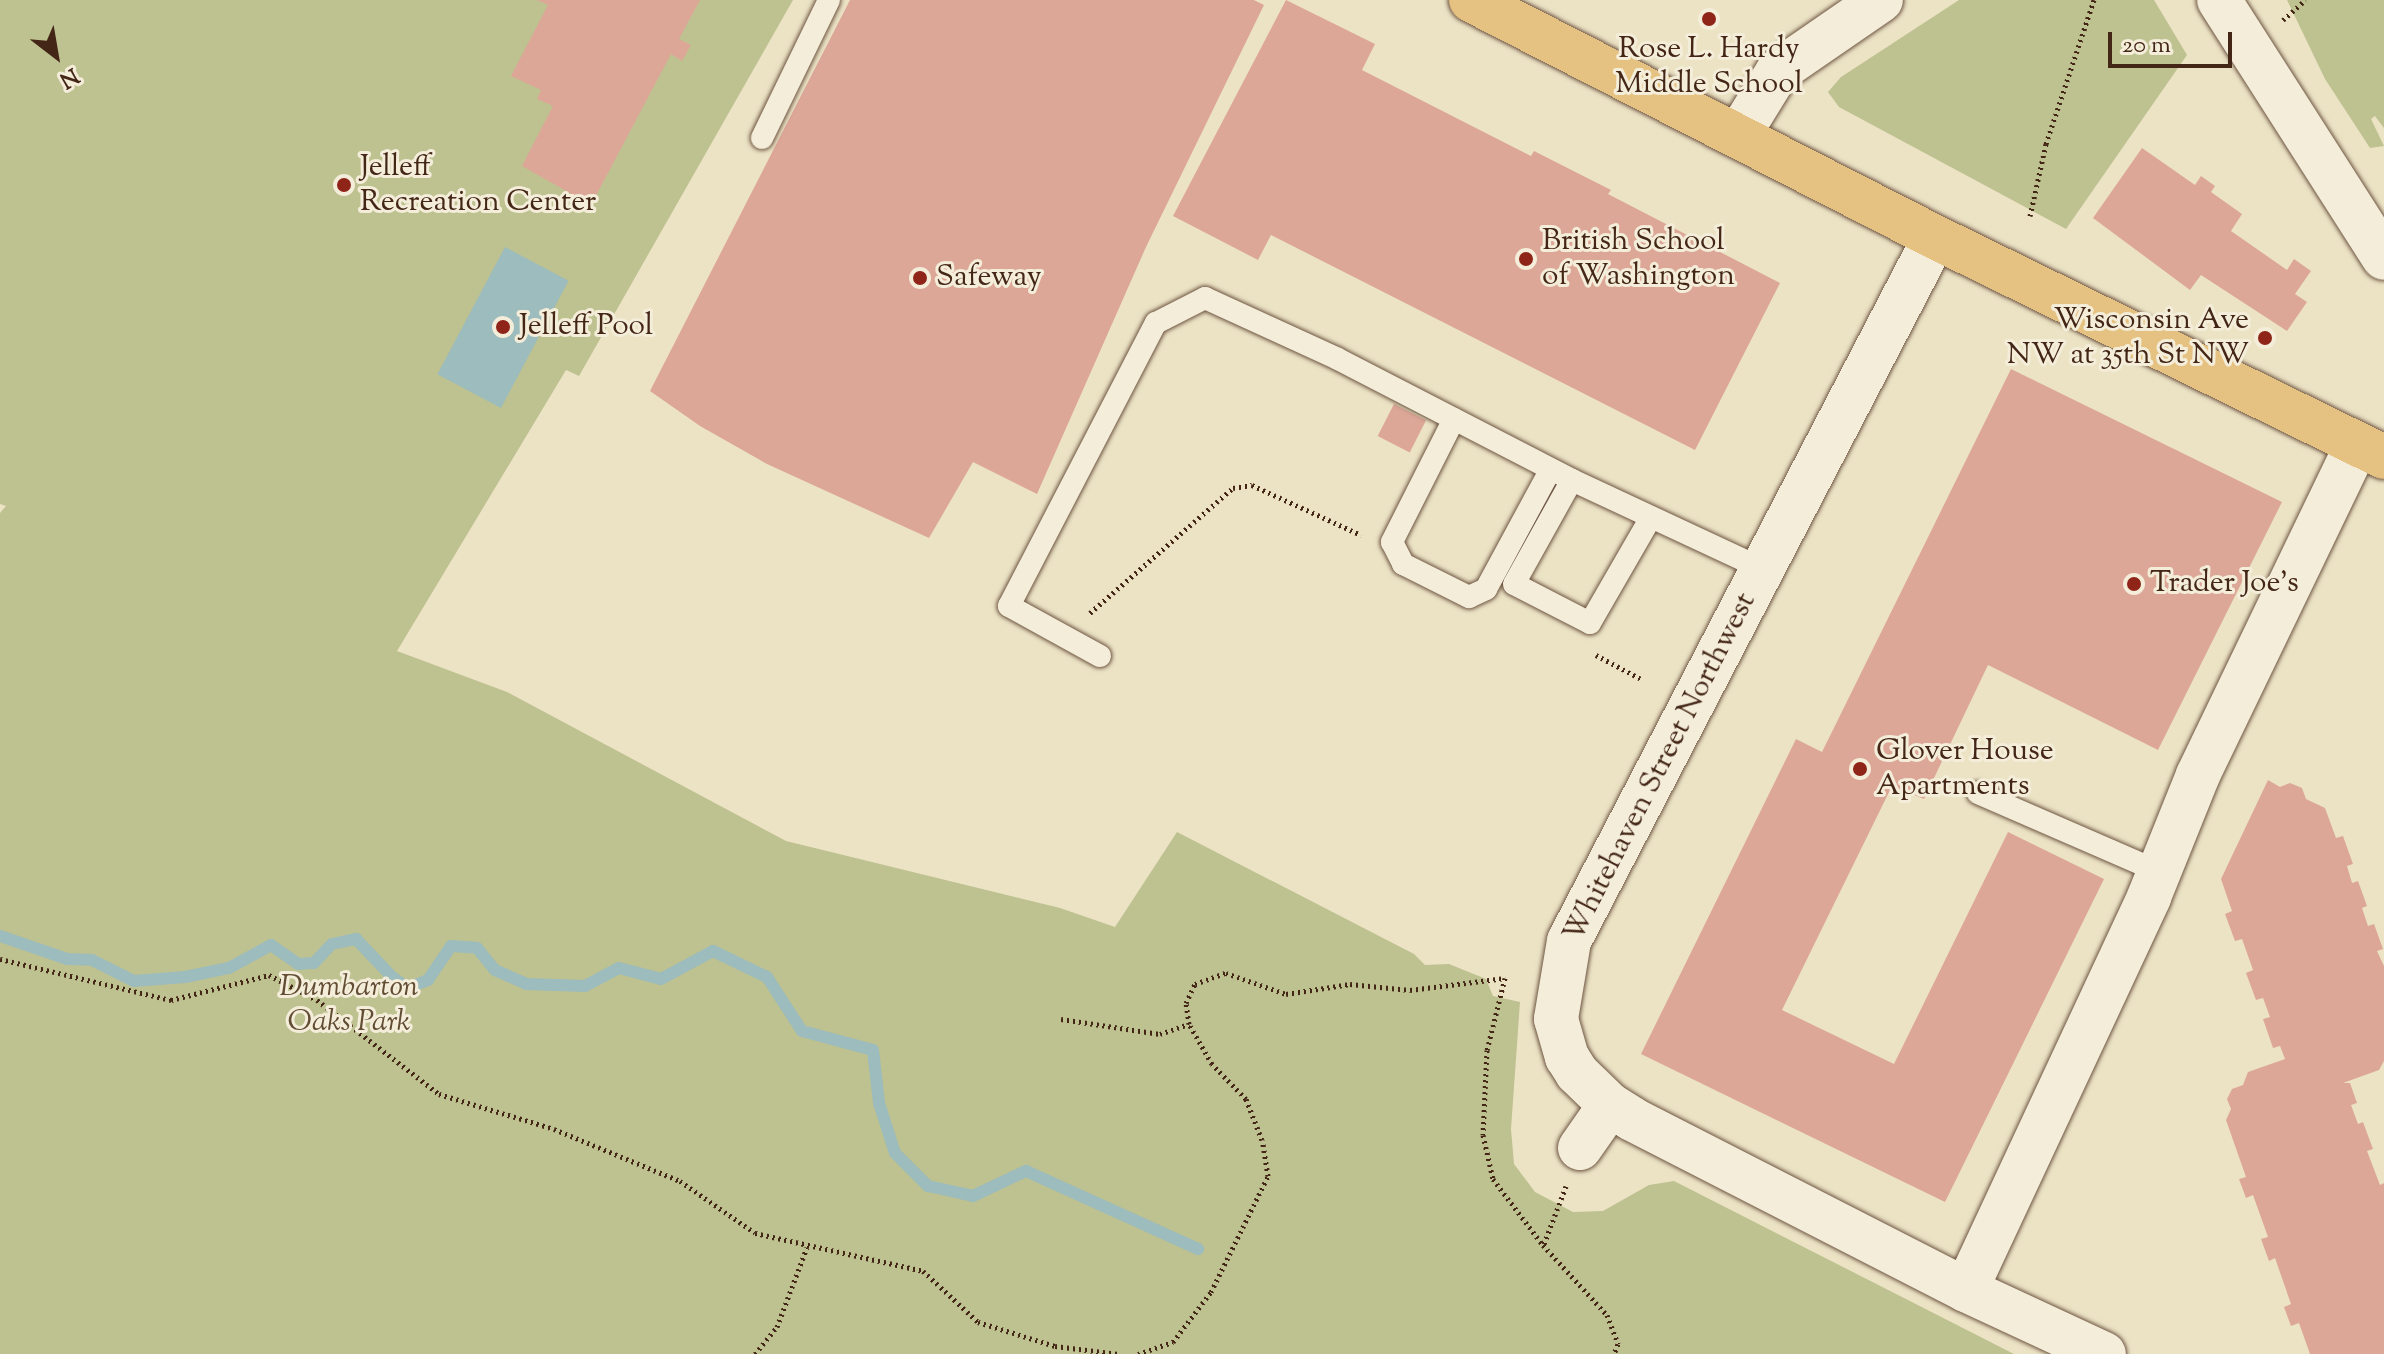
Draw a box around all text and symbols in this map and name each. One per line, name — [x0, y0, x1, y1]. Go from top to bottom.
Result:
marker: Rose L. Hardy Middle School — [1700, 10, 1718, 28]
north arrow — [16, 16, 96, 96]
scale bar — [2112, 16, 2236, 66]
text: 20 m — [2122, 29, 2171, 63]
place label: Rose L. Hardy Middle School — [1615, 32, 1803, 102]
text: N — [53, 58, 84, 95]
place label: Jelleff Recreation Center — [360, 150, 596, 220]
marker: Jelleff Recreation Center — [335, 176, 353, 194]
place label: British School of Washington — [1542, 224, 1735, 294]
marker: British School of Washington — [1517, 250, 1535, 268]
place label: Safeway — [936, 260, 1042, 296]
marker: Safeway — [911, 269, 929, 287]
place label: Wisconsin Ave NW at 35th St NW — [2007, 303, 2249, 374]
place label: Jelleff Pool — [519, 309, 653, 345]
marker: Jelleff Pool — [494, 318, 512, 336]
marker: Wisconsin Ave NW at 35th St NW — [2256, 329, 2274, 347]
place label: Trader Joe's — [2150, 566, 2299, 602]
marker: Trader Joe's — [2125, 575, 2143, 593]
street label: Whitehaven Street Northwest — [1557, 587, 1765, 949]
place label: Glover House Apartments — [1876, 734, 2054, 804]
marker: Glover House Apartments — [1851, 760, 1869, 778]
park label: Dumbarton Oaks Park — [280, 970, 418, 1040]

